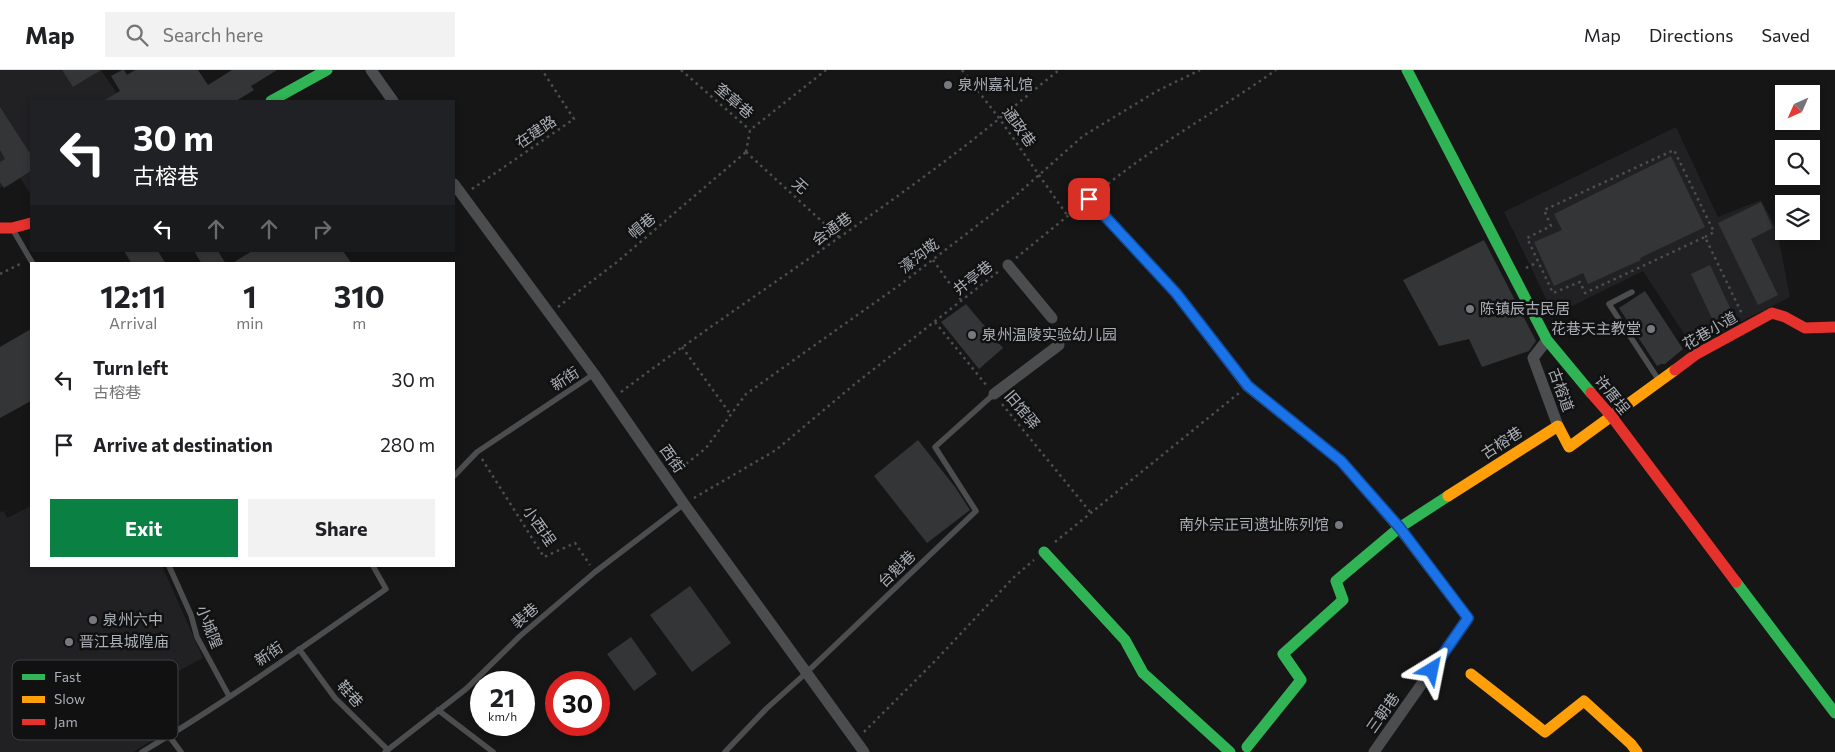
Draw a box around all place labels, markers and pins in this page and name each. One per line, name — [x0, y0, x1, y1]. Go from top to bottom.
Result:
place label: 泉州嘉礼馆 — [958, 75, 1033, 93]
marker: 泉州嘉礼馆 — [942, 79, 954, 91]
pin — [1068, 178, 1110, 220]
place label: 陈镇辰古民居 — [1480, 299, 1570, 317]
marker: 陈镇辰古民居 — [1464, 303, 1476, 315]
place label: 花巷天主教堂 — [1551, 319, 1641, 337]
marker: 花巷天主教堂 — [1645, 323, 1657, 335]
place label: 泉州温陵实验幼儿园 — [982, 325, 1117, 343]
marker: 泉州温陵实验幼儿园 — [966, 329, 978, 341]
place label: 南外宗正司遗址陈列馆 — [1179, 515, 1329, 533]
marker: 南外宗正司遗址陈列馆 — [1333, 519, 1345, 531]
place label: 泉州六中 — [103, 610, 163, 628]
marker: 泉州六中 — [87, 614, 99, 626]
place label: 晋江县城隍庙 — [79, 632, 169, 650]
marker: 晋江县城隍庙 — [63, 636, 75, 648]

